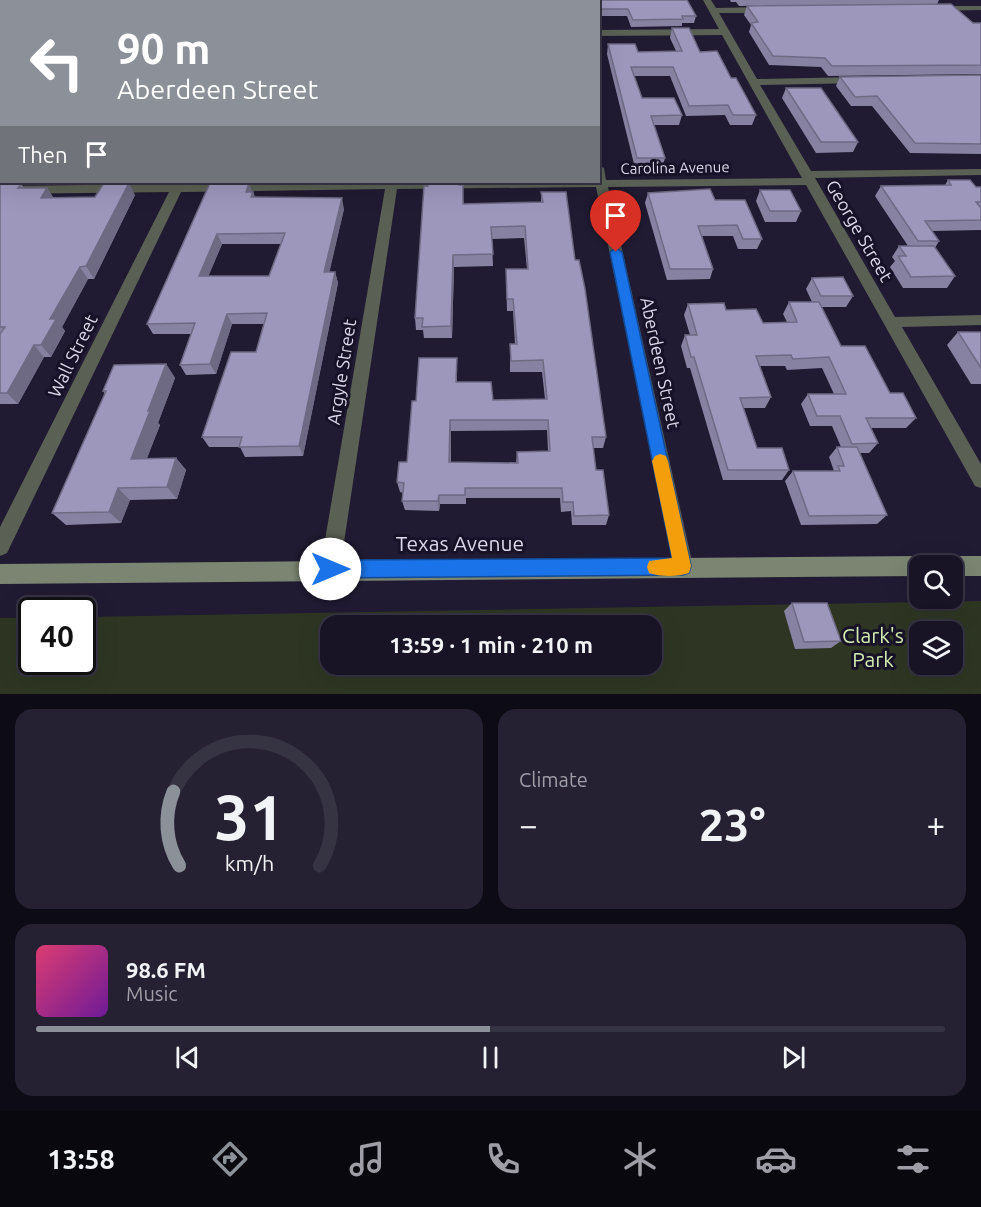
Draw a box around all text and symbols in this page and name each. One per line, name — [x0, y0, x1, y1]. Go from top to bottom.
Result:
icon: left — [18, 24, 96, 102]
text: 90 m — [117, 25, 211, 72]
text: Aberdeen Street — [117, 74, 318, 104]
icon: arrive — [80, 138, 113, 171]
text: Then — [18, 142, 68, 167]
street label: Carolina Avenue — [620, 158, 730, 177]
street label: George Street — [823, 176, 897, 285]
pin — [590, 190, 641, 252]
icon: arrive — [599, 199, 632, 232]
street label: Aberdeen Street — [637, 295, 685, 430]
street label: Wall Street — [44, 311, 101, 400]
street label: Argyle Street — [323, 318, 359, 426]
street label: Texas Avenue — [396, 531, 524, 555]
position arrow — [298, 537, 362, 601]
map controls — [909, 555, 963, 675]
button: search — [909, 555, 963, 609]
speed limit sign: 40 — [18, 597, 96, 675]
button: layers — [909, 621, 963, 675]
park label: Clark's Park — [842, 623, 904, 671]
text: 13:59 · 1 min · 210 m — [389, 632, 593, 657]
text: Climate — [519, 768, 588, 791]
text: 31 — [214, 782, 284, 852]
text: 23° — [699, 799, 765, 850]
text: − — [519, 806, 538, 843]
text: + — [926, 806, 945, 843]
text: km/h — [224, 851, 274, 875]
text: 98.6 FM — [126, 957, 206, 982]
text: Music — [126, 982, 178, 1005]
icon: previous — [171, 1041, 204, 1074]
icon: pause — [474, 1041, 507, 1074]
icon: next — [777, 1041, 810, 1074]
icon: directions — [209, 1138, 251, 1180]
icon: music — [346, 1138, 388, 1180]
icon: phone — [482, 1138, 524, 1180]
icon: climate — [619, 1138, 661, 1180]
icon: car — [755, 1138, 797, 1180]
icon: filters — [892, 1138, 934, 1180]
text: 13:58 — [47, 1144, 115, 1174]

